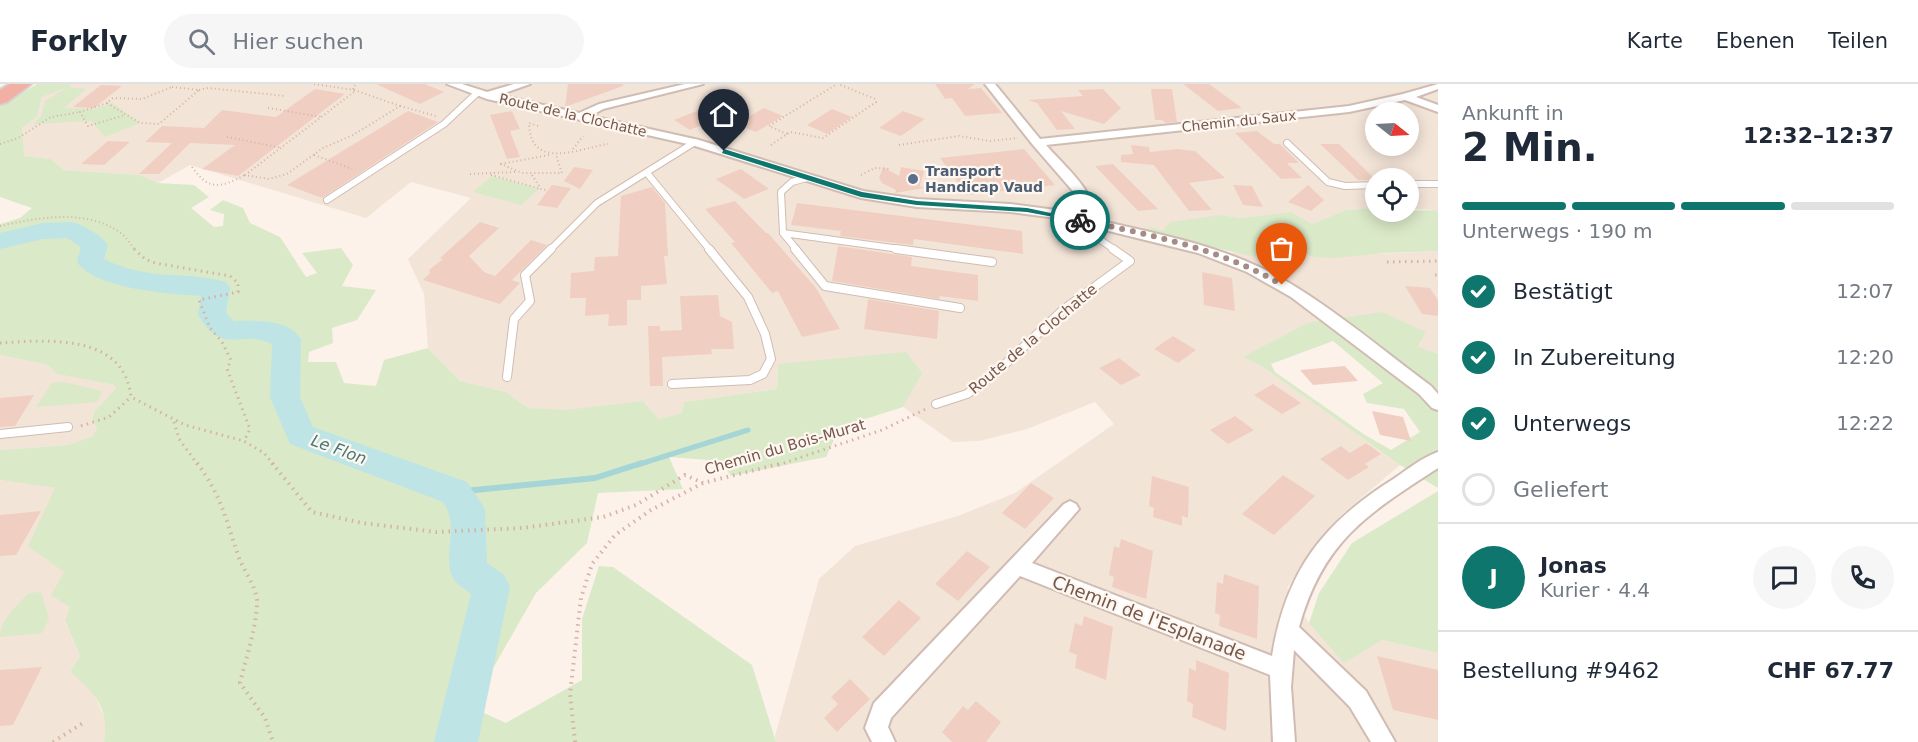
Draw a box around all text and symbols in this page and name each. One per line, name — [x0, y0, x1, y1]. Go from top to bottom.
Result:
search box — [164, 14, 584, 68]
text: Forkly — [30, 25, 128, 58]
icon: search — [185, 25, 218, 58]
text: Hier suchen — [233, 29, 364, 54]
text: Karte — [1627, 29, 1683, 53]
text: Ebenen — [1716, 29, 1795, 53]
text: Teilen — [1828, 29, 1888, 53]
pin — [698, 89, 749, 151]
street label: Route de la Clochatte — [498, 90, 648, 140]
icon: home — [707, 98, 740, 131]
text: Ankunft in — [1462, 101, 1564, 125]
north arrow — [1365, 102, 1419, 156]
map controls — [1365, 102, 1419, 222]
street label: Chemin du Saux — [1181, 107, 1297, 135]
text: 12:32–12:37 — [1743, 123, 1894, 148]
text: 2 Min. — [1462, 125, 1597, 170]
place label: Transport Handicap Vaud — [925, 163, 1043, 195]
button: locate — [1365, 168, 1419, 222]
marker: Transport Handicap Vaud — [906, 172, 920, 186]
courier — [1050, 190, 1110, 250]
icon: bike — [1064, 204, 1097, 237]
text: Unterwegs · 190 m — [1462, 219, 1653, 243]
pin — [1256, 223, 1307, 285]
icon: bag — [1265, 232, 1298, 265]
icon: check — [1462, 275, 1495, 308]
text: Bestätigt — [1513, 279, 1613, 304]
text: 12:07 — [1836, 279, 1894, 303]
street label: Route de la Clochatte — [965, 280, 1101, 398]
icon: check — [1462, 341, 1495, 374]
text: In Zubereitung — [1513, 345, 1676, 370]
text: 12:20 — [1836, 345, 1894, 369]
icon: check — [1462, 407, 1495, 440]
text: Unterwegs — [1513, 411, 1631, 436]
text: 12:22 — [1836, 411, 1894, 435]
street label: Chemin du Bois-Murat — [702, 415, 868, 479]
water label: Le Flon — [309, 431, 369, 468]
text: Geliefert — [1513, 477, 1608, 502]
button: chat — [1753, 546, 1816, 609]
button: phone — [1831, 546, 1894, 609]
text: Jonas — [1540, 553, 1607, 578]
text: J — [1489, 565, 1498, 590]
street label: Chemin de l'Esplanade — [1049, 571, 1249, 664]
text: Kurier · 4.4 — [1540, 578, 1650, 602]
text: Bestellung #9462 — [1462, 658, 1660, 683]
text: CHF 67.77 — [1767, 658, 1894, 683]

